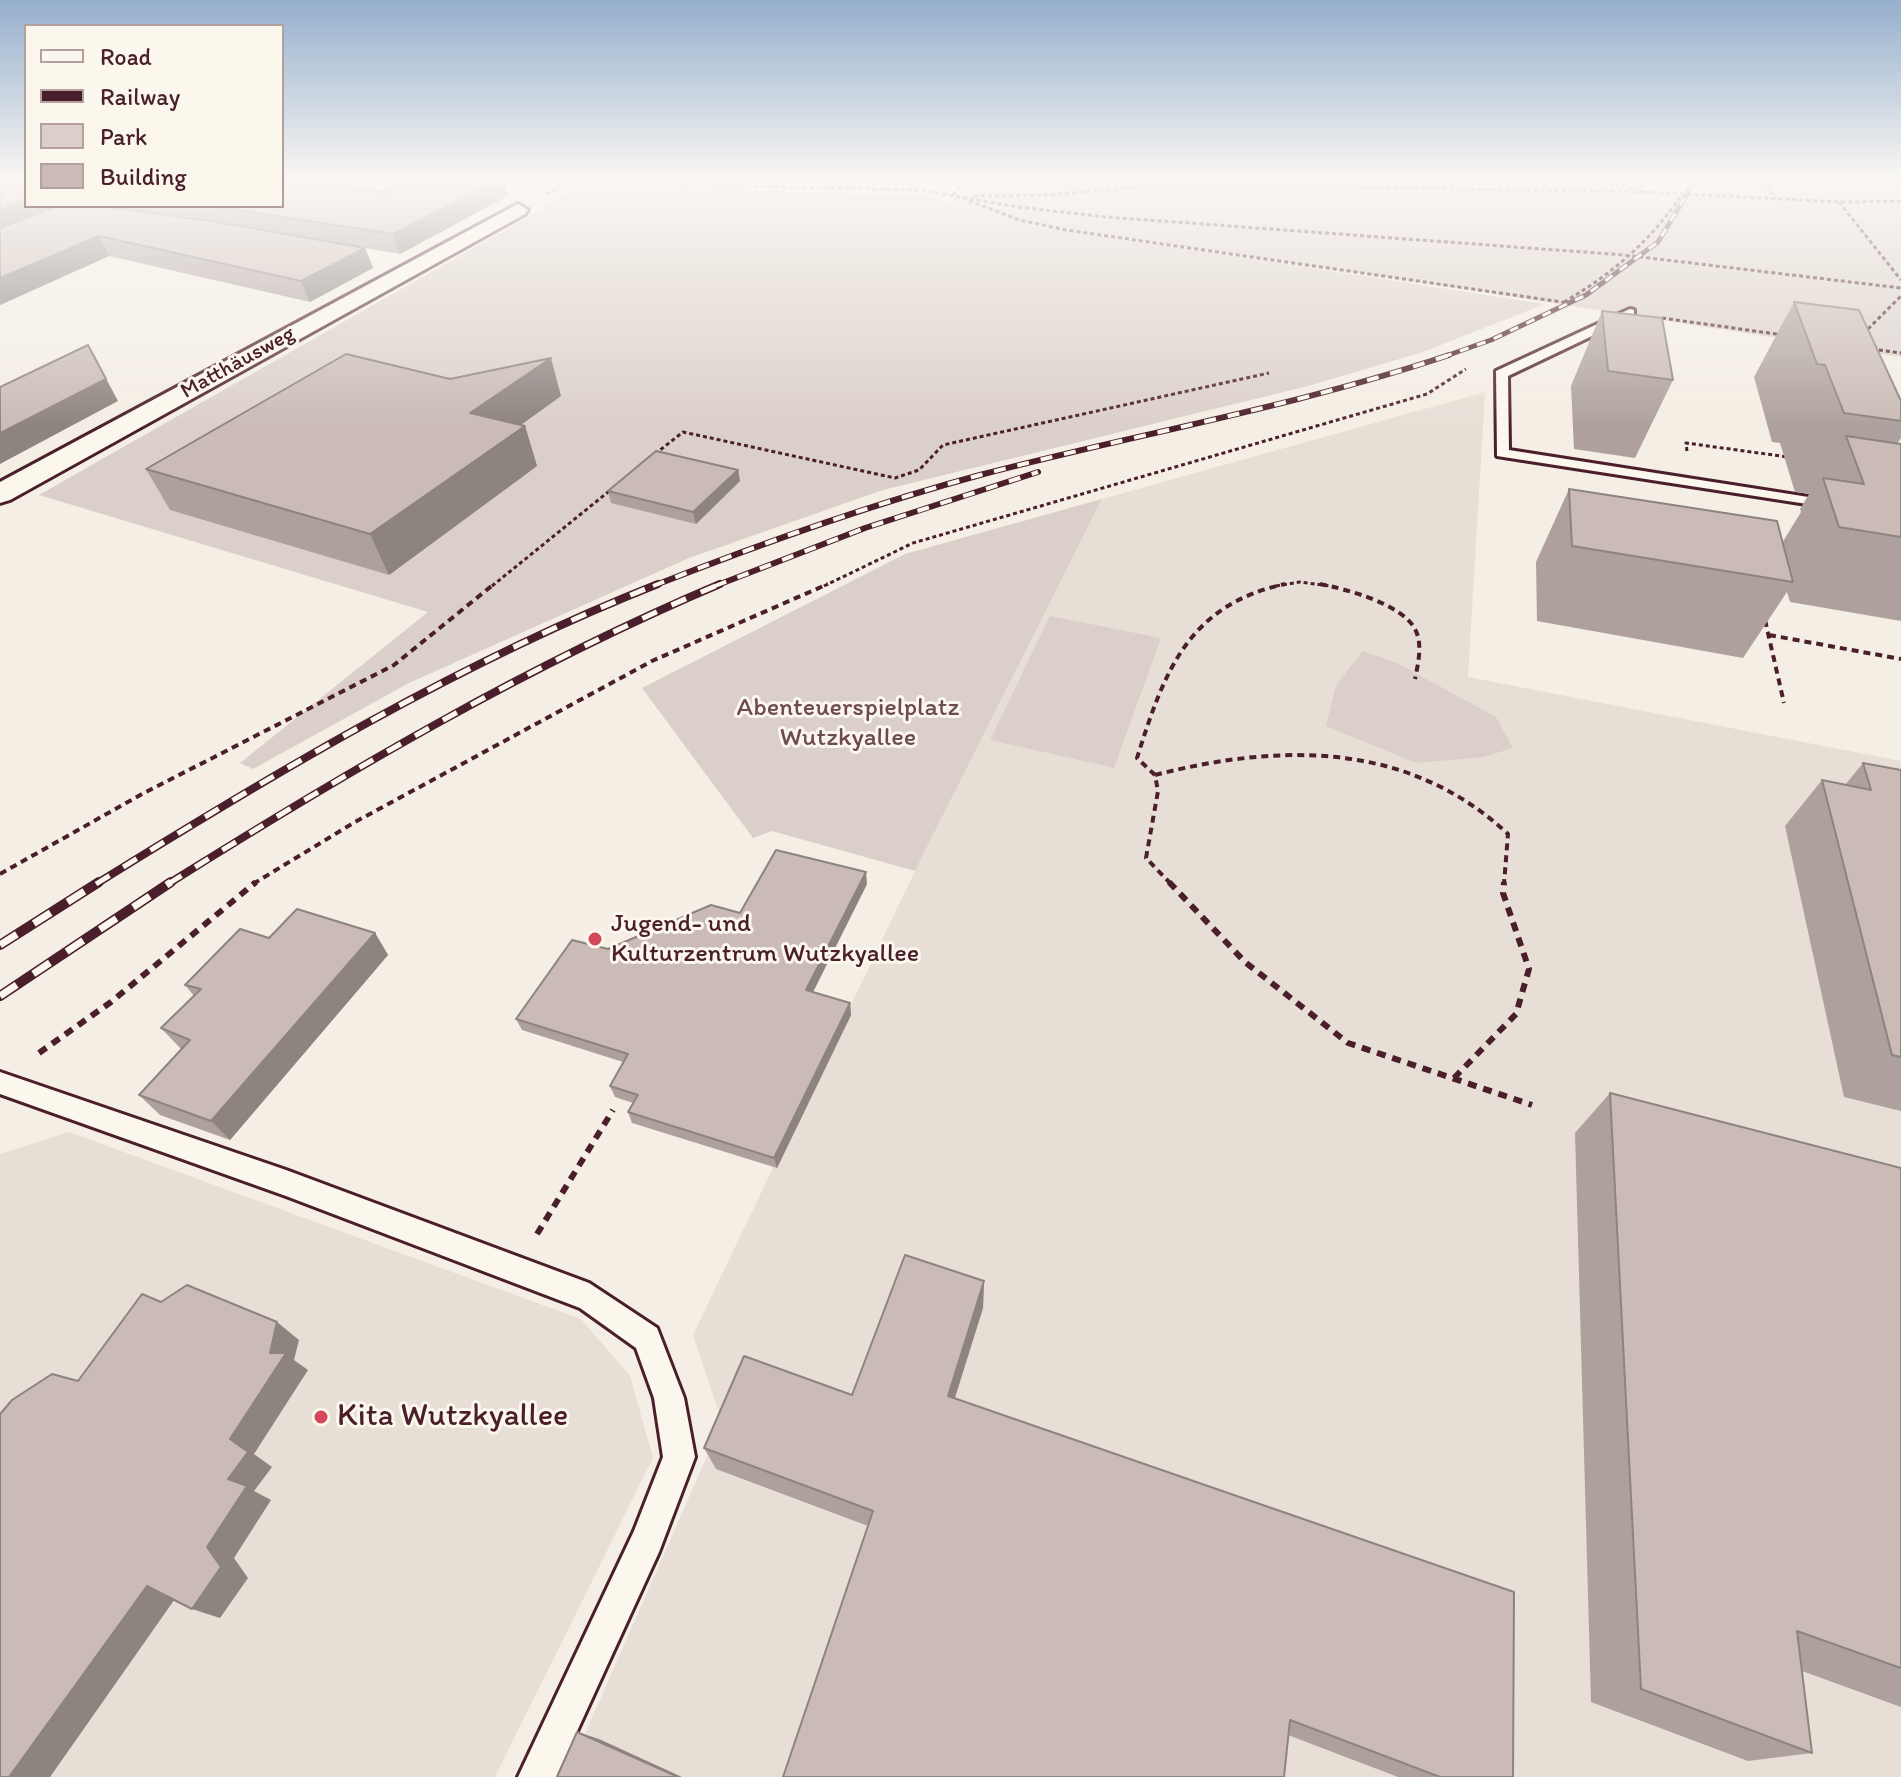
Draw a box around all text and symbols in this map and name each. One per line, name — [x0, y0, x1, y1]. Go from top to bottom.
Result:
legend — [24, 24, 284, 208]
text: Road — [100, 42, 152, 71]
text: Railway — [100, 82, 180, 111]
text: Park — [100, 122, 147, 151]
text: Building — [100, 162, 187, 191]
street label: Matthäusweg — [176, 321, 300, 405]
park label: Abenteuerspielplatz Wutzkyallee — [737, 692, 959, 754]
place label: Jugend- und Kulturzentrum Wutzkyallee — [611, 908, 919, 970]
marker: Jugend- und Kulturzentrum Wutzkyallee — [586, 930, 604, 948]
place label: Kita Wutzkyallee — [337, 1398, 568, 1436]
marker: Kita Wutzkyallee — [312, 1408, 330, 1426]

